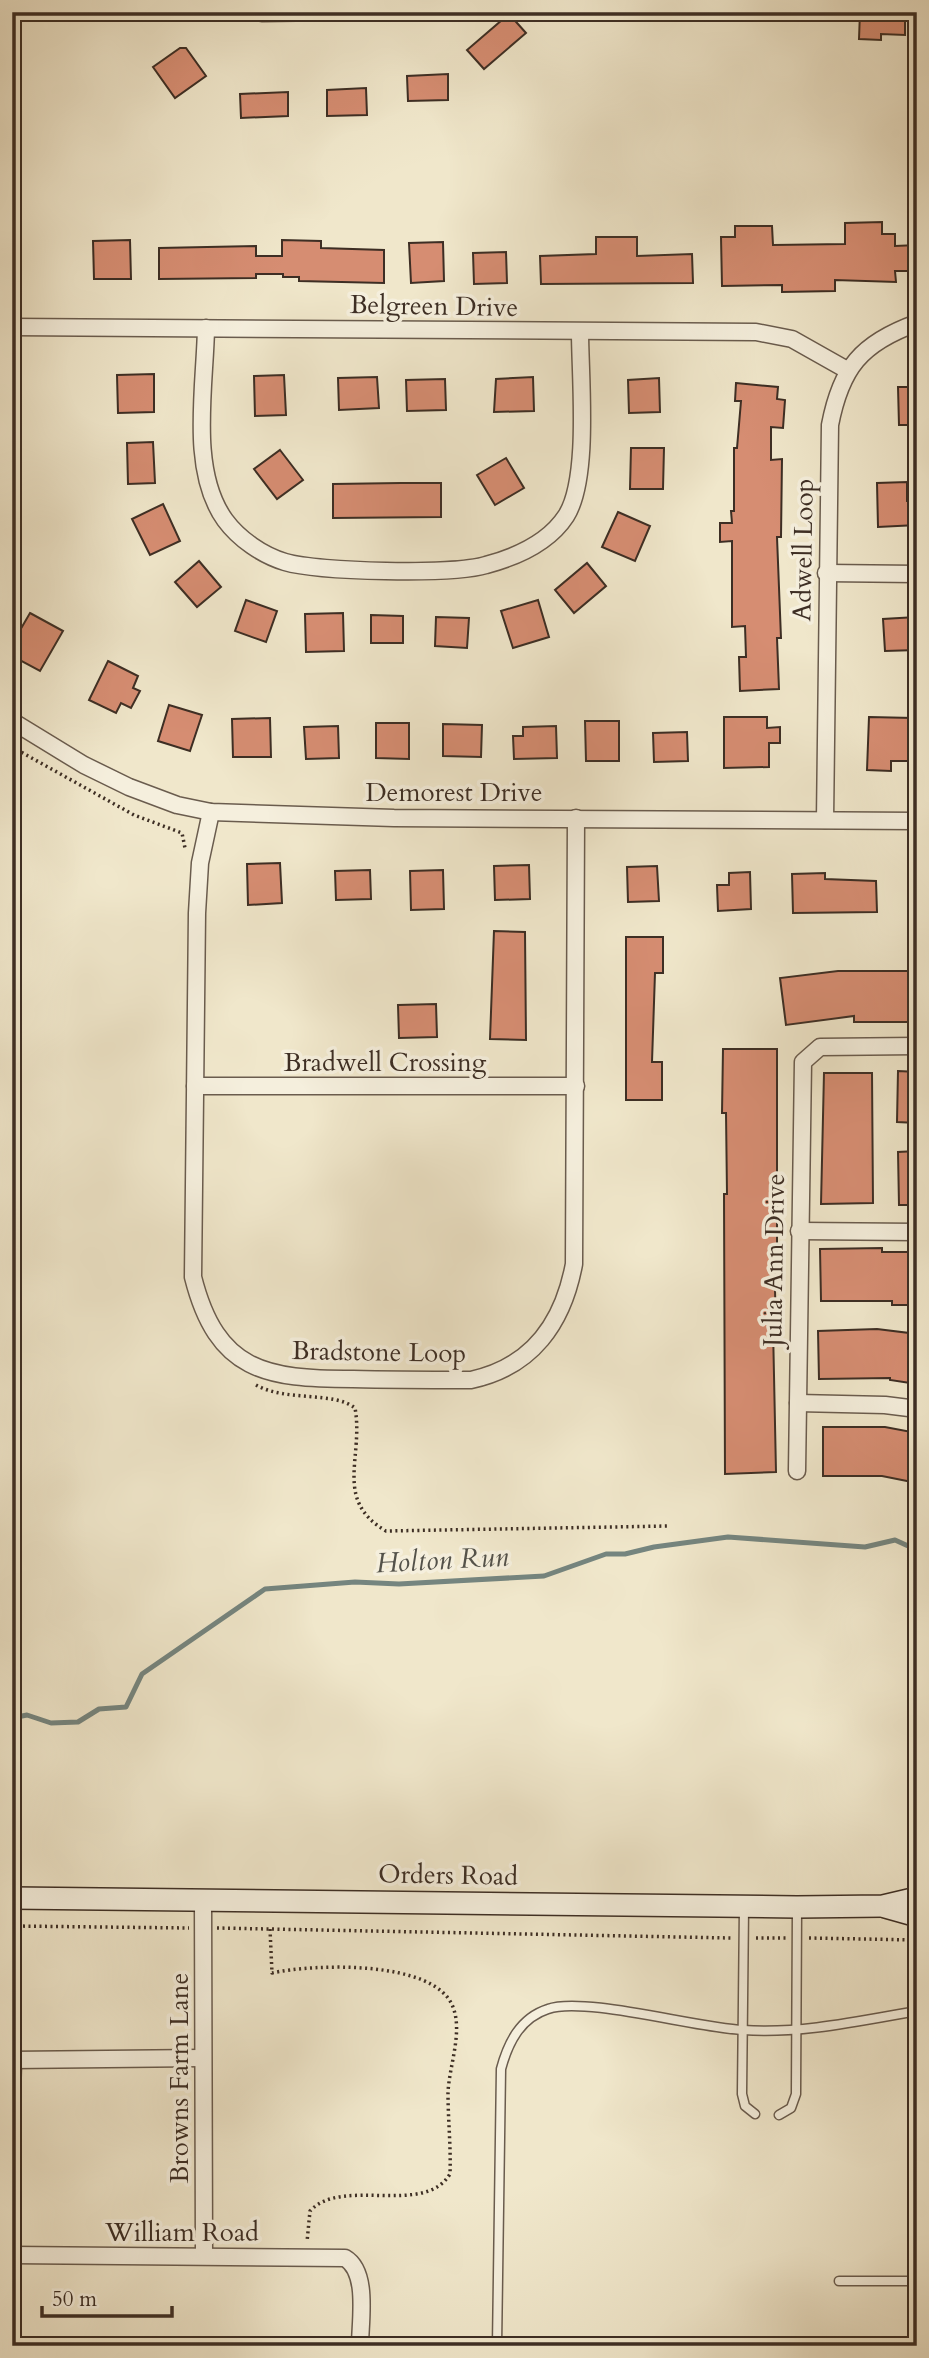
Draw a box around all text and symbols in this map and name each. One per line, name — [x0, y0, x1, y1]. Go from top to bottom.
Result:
street label: Belgreen Drive — [350, 287, 518, 325]
street label: Adwell Loop — [784, 478, 822, 622]
street label: Demorest Drive — [365, 775, 543, 810]
street label: Bradwell Crossing — [284, 1045, 487, 1080]
street label: Julia Ann Drive — [755, 1173, 793, 1351]
street label: Bradstone Loop — [291, 1333, 467, 1371]
water label: Holton Run — [375, 1538, 510, 1582]
street label: Orders Road — [378, 1856, 518, 1894]
street label: Browns Farm Lane — [162, 1973, 197, 2183]
street label: William Road — [104, 2215, 259, 2250]
scale bar — [42, 2274, 172, 2318]
text: 50 m — [52, 2285, 97, 2314]

